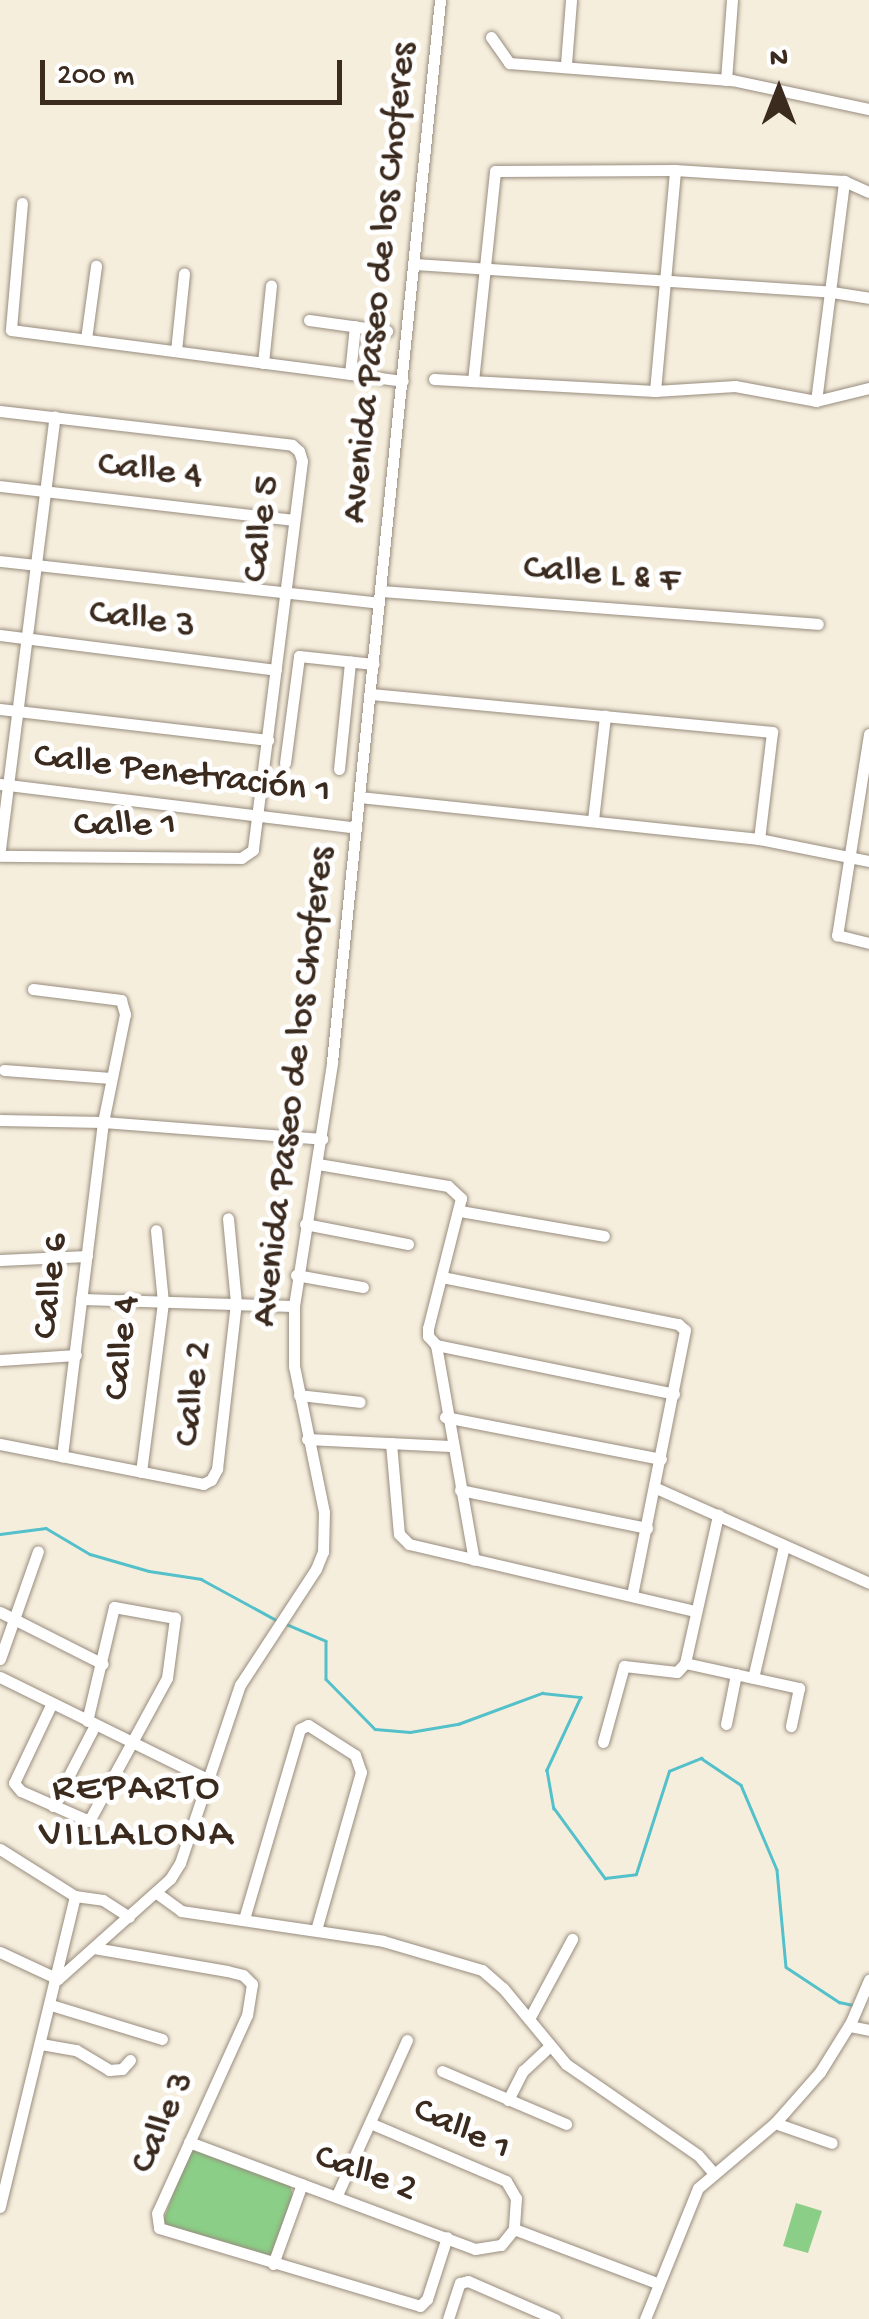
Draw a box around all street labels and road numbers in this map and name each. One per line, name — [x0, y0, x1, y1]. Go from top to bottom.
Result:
street label: Avenida Paseo de los Choferes — [333, 41, 429, 525]
street label: Calle 4 — [95, 443, 205, 501]
street label: Calle 5 — [234, 473, 292, 585]
street label: Calle L & F — [521, 546, 681, 606]
street label: Calle 3 — [86, 591, 198, 651]
street label: Calle Penetración 1 — [31, 735, 333, 817]
street label: Calle 1 — [74, 804, 176, 850]
street label: Avenida Paseo de los Choferes — [243, 845, 347, 1329]
street label: Calle 6 — [25, 1231, 81, 1341]
street label: Calle 4 — [96, 1293, 152, 1403]
street label: Calle 2 — [166, 1339, 224, 1449]
street label: Calle 3 — [121, 2065, 207, 2181]
street label: Calle 1 — [405, 2089, 517, 2173]
street label: Calle 2 — [308, 2136, 422, 2214]

